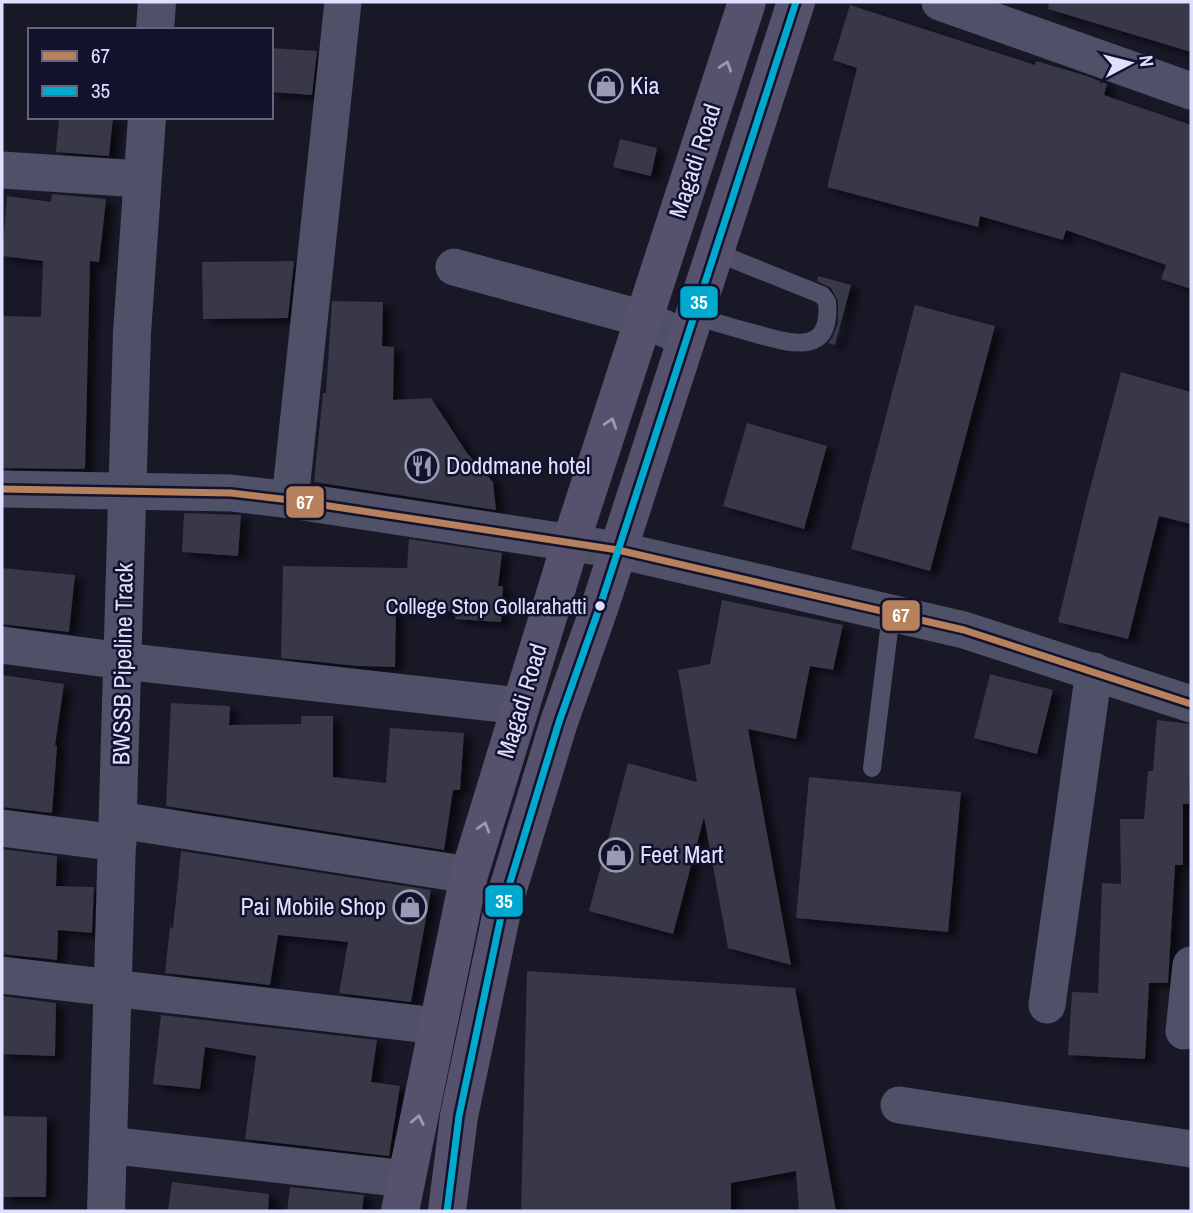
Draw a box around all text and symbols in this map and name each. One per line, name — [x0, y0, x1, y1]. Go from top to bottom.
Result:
legend — [28, 28, 273, 119]
north arrow — [1095, 28, 1165, 98]
text: 67 — [91, 41, 110, 70]
text: N — [1133, 54, 1160, 68]
one-way arrow — [717, 61, 732, 73]
shop icon: Kia — [587, 67, 625, 105]
place label: Kia — [630, 69, 660, 101]
text: 35 — [91, 76, 110, 105]
street label: Magadi Road — [661, 100, 728, 222]
line badge: 35 — [679, 285, 719, 319]
text: 35 — [690, 289, 708, 315]
one-way arrow — [603, 417, 617, 429]
restaurant icon: Doddmane hotel — [403, 447, 441, 485]
place label: Doddmane hotel — [446, 449, 590, 481]
line badge: 67 — [285, 485, 325, 519]
text: 67 — [296, 489, 314, 515]
street label: BWSSB Pipeline Track — [104, 562, 140, 765]
place label: College Stop Gollarahatti — [385, 591, 587, 621]
marker: College Stop Gollarahatti — [593, 599, 607, 613]
line badge: 67 — [881, 599, 921, 632]
text: 67 — [892, 602, 910, 628]
street label: Magadi Road — [488, 640, 554, 762]
one-way arrow — [475, 821, 490, 833]
shop icon: Feet Mart — [597, 836, 635, 874]
place label: Feet Mart — [640, 838, 724, 870]
line badge: 35 — [484, 884, 524, 918]
shop icon: Pai Mobile Shop — [391, 888, 429, 926]
text: 35 — [495, 888, 513, 914]
place label: Pai Mobile Shop — [240, 890, 386, 922]
one-way arrow — [409, 1114, 424, 1126]

